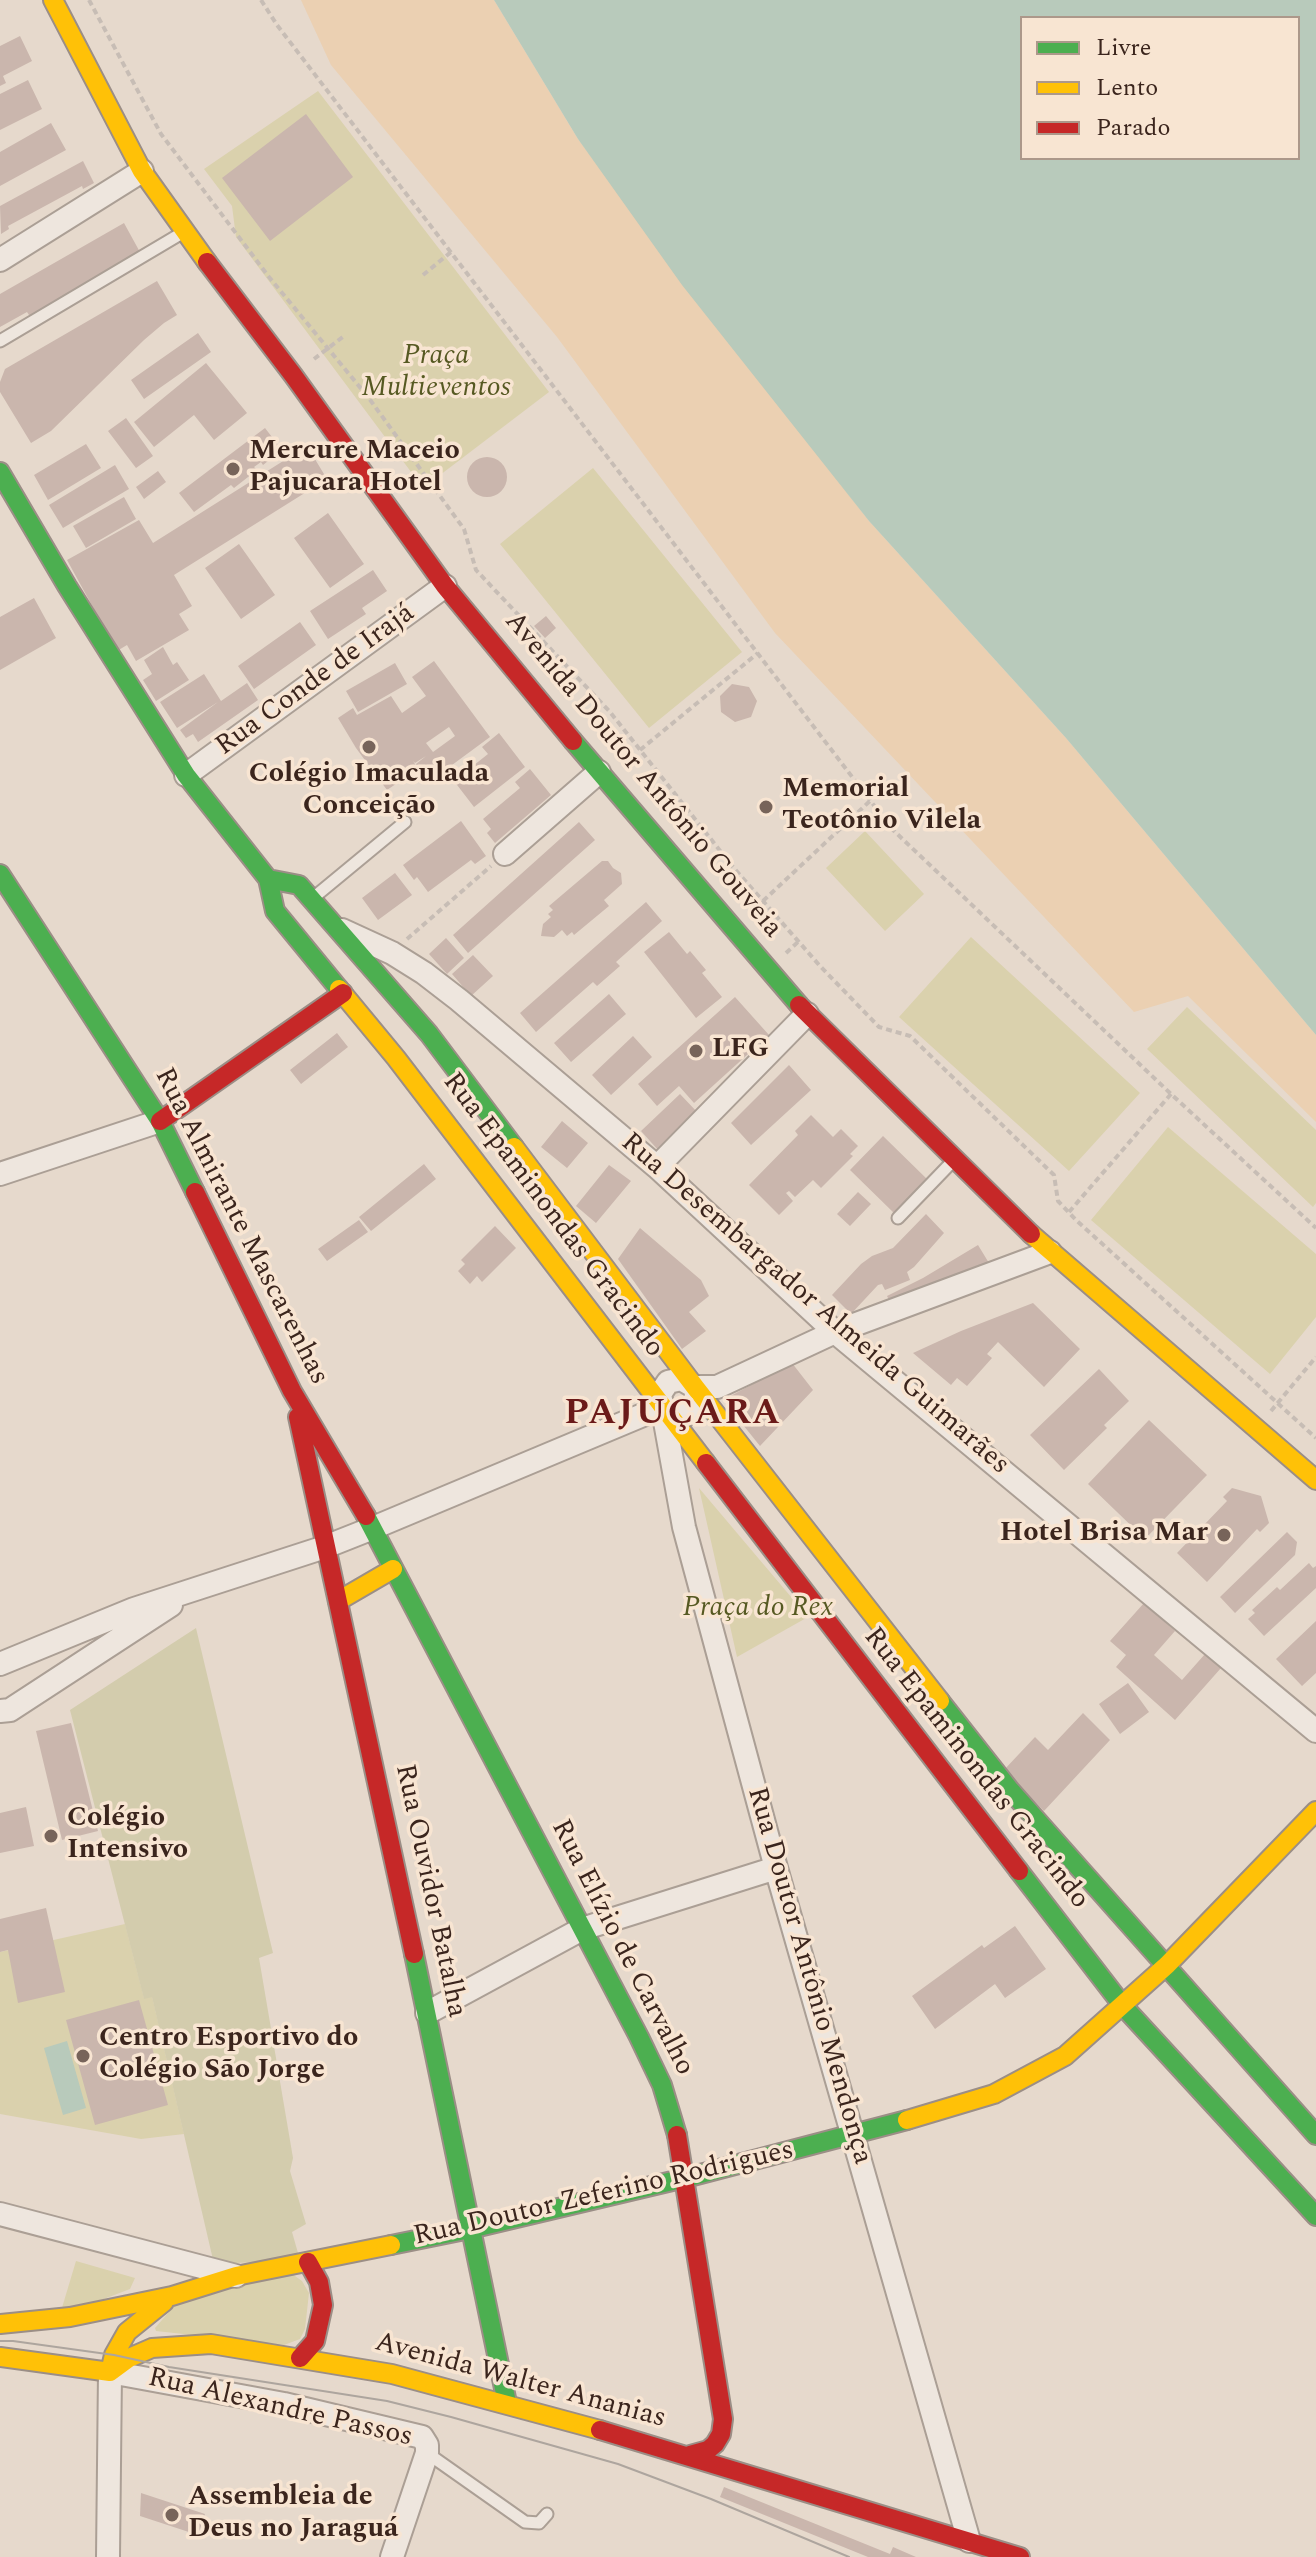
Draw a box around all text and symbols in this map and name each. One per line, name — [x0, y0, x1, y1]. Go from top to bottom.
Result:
legend — [1020, 16, 1300, 160]
text: Livre — [1096, 30, 1151, 66]
text: Lento — [1096, 70, 1158, 106]
text: Parado — [1096, 110, 1170, 146]
park label: Praça Multieventos — [361, 341, 511, 407]
place label: Mercure Maceio Pajucara Hotel — [249, 436, 460, 502]
marker: Mercure Maceio Pajucara Hotel — [224, 460, 242, 478]
street label: Rua Conde de Irajá — [210, 598, 422, 764]
street label: Avenida Doutor Antônio Gouveia — [496, 606, 788, 946]
marker: Colégio Imaculada Conceição — [360, 738, 378, 756]
place label: Colégio Imaculada Conceição — [249, 759, 489, 825]
place label: Memorial Teotônio Vilela — [782, 774, 981, 840]
marker: Memorial Teotônio Vilela — [757, 798, 775, 816]
place label: LFG — [712, 1034, 769, 1068]
marker: LFG — [687, 1042, 705, 1060]
street label: Rua Almirante Mascarenhas — [145, 1063, 335, 1391]
street label: Rua Epaminondas Gracindo — [434, 1067, 670, 1365]
street label: Rua Desembargador Almeida Guimarães — [613, 1127, 1015, 1483]
district label: PAJUÇARA — [564, 1394, 782, 1438]
place label: Hotel Brisa Mar — [1000, 1518, 1208, 1552]
marker: Hotel Brisa Mar — [1215, 1526, 1233, 1544]
park label: Praça do Rex — [683, 1593, 833, 1627]
street label: Rua Epaminondas Gracindo — [855, 1622, 1095, 1916]
street label: Rua Ouvidor Batalha — [386, 1761, 472, 2021]
street label: Rua Doutor Antônio Mendonça — [738, 1784, 878, 2168]
place label: Colégio Intensivo — [67, 1803, 188, 1869]
street label: Rua Elízio de Carvalho — [542, 1815, 700, 2081]
marker: Colégio Intensivo — [42, 1827, 60, 1845]
place label: Centro Esportivo do Colégio São Jorge — [99, 2023, 358, 2089]
marker: Centro Esportivo do Colégio São Jorge — [74, 2047, 92, 2065]
street label: Rua Doutor Zeferino Rodrigues — [411, 2135, 797, 2255]
street label: Avenida Walter Ananias — [371, 2327, 669, 2437]
street label: Rua Alexandre Passos — [144, 2362, 416, 2456]
place label: Assembleia de Deus no Jaraguá — [188, 2482, 398, 2548]
marker: Assembleia de Deus no Jaraguá — [163, 2506, 181, 2524]

